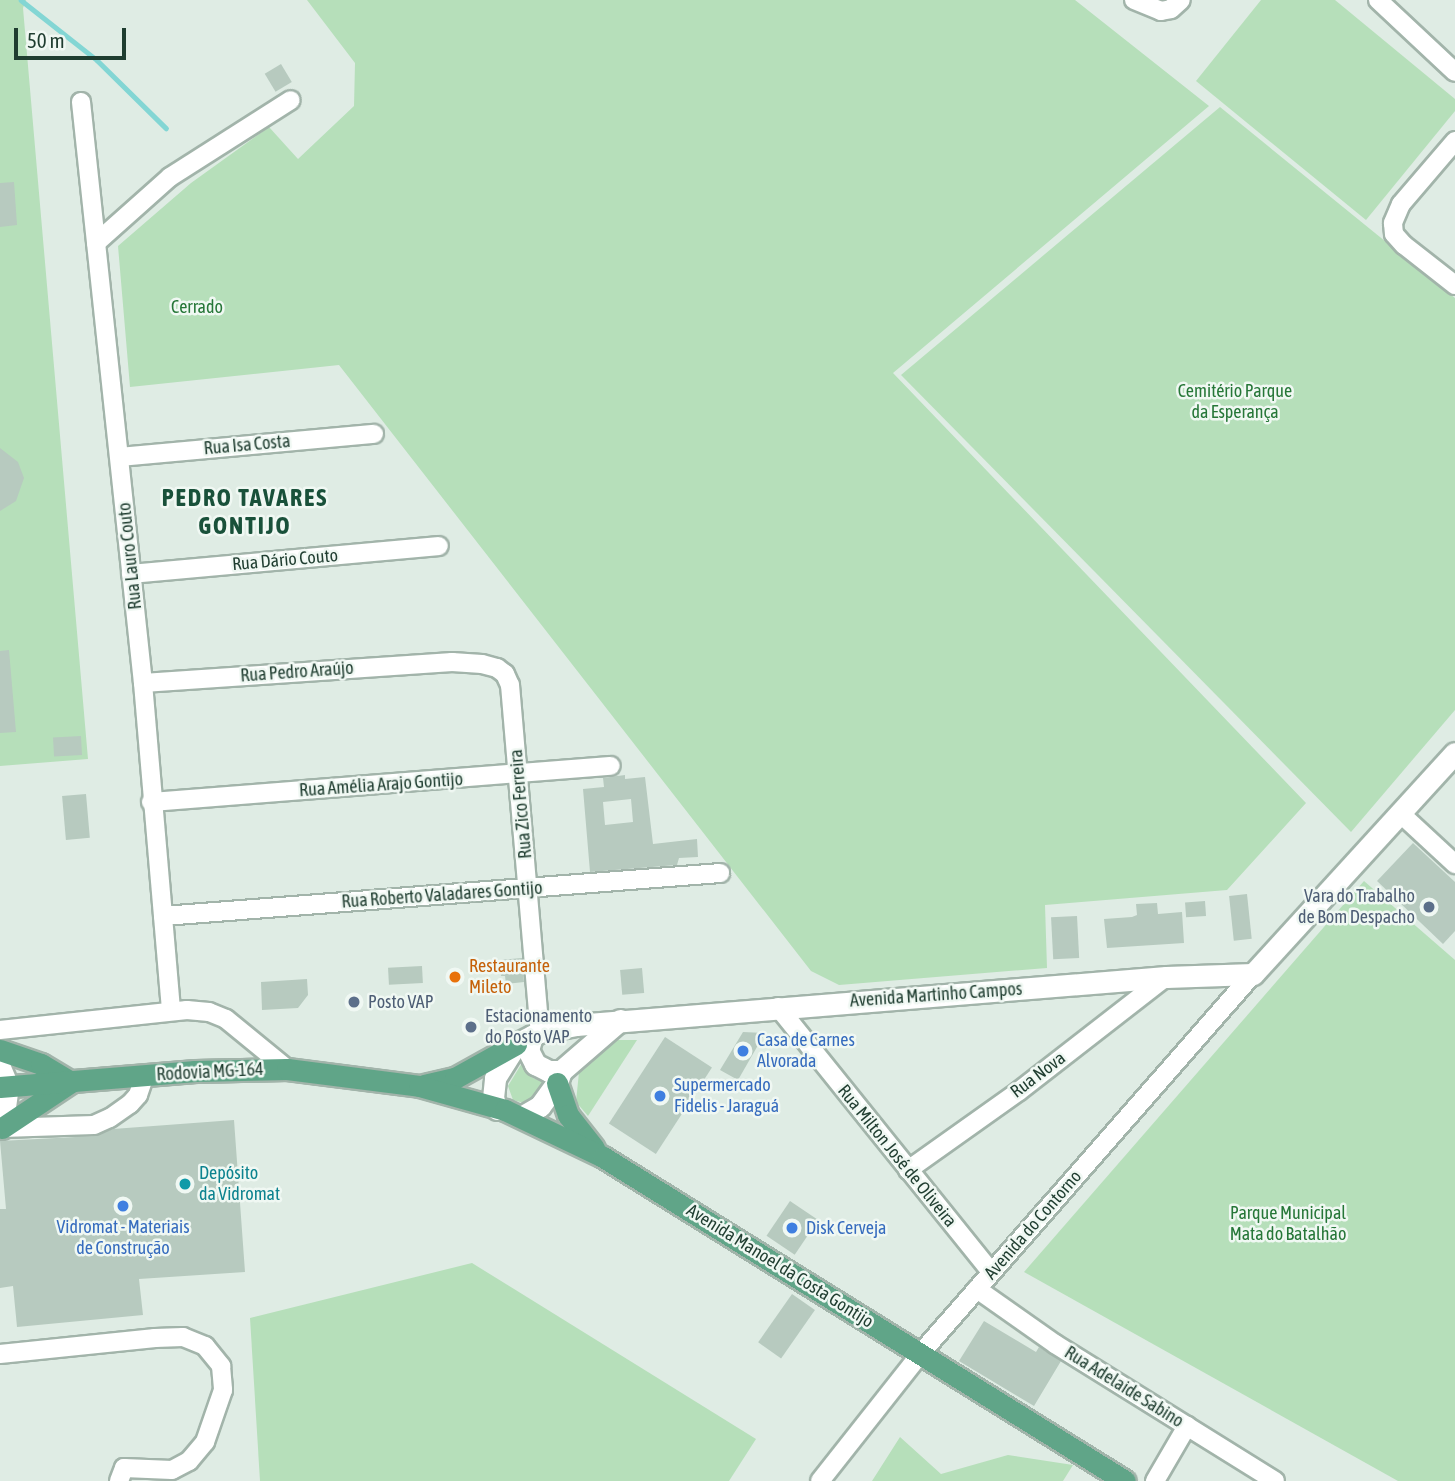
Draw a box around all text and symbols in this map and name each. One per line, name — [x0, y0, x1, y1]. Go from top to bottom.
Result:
scale bar — [18, 14, 130, 58]
text: 50 m — [27, 28, 65, 52]
park label: Cerrado — [171, 296, 223, 318]
park label: Cemitério Parque da Esperança — [1178, 381, 1292, 424]
street label: Rua Isa Costa — [203, 430, 291, 460]
district label: PEDRO TAVARES GONTIJO — [163, 484, 327, 540]
street label: Rua Lauro Couto — [114, 501, 146, 611]
street label: Rua Dário Couto — [231, 545, 339, 575]
street label: Rua Pedro Araújo — [240, 657, 354, 687]
street label: Rua Zico Ferreira — [505, 748, 537, 860]
street label: Rua Amélia Arajo Gontijo — [298, 769, 464, 801]
street label: Rua Roberto Valadares Gontijo — [341, 877, 543, 913]
place label: Vara do Trabalho de Bom Despacho — [1298, 886, 1415, 928]
marker: Vara do Trabalho de Bom Despacho — [1421, 899, 1437, 915]
place label: Restaurante Mileto — [469, 956, 550, 998]
marker: Restaurante Mileto — [447, 969, 463, 985]
street label: Avenida Martinho Campos — [849, 978, 1023, 1012]
place label: Posto VAP — [368, 991, 433, 1013]
marker: Posto VAP — [346, 994, 362, 1010]
place label: Estacionamento do Posto VAP — [485, 1006, 592, 1048]
marker: Estacionamento do Posto VAP — [463, 1019, 479, 1035]
place label: Casa de Carnes Alvorada — [757, 1030, 855, 1072]
marker: Casa de Carnes Alvorada — [735, 1043, 751, 1059]
street label: Rua Nova — [1006, 1047, 1070, 1103]
street label: Rodovia MG-164 — [156, 1058, 264, 1086]
place label: Supermercado Fidelis - Jaraguá — [674, 1075, 779, 1118]
street label: Rua Milton José de Oliveira — [833, 1080, 961, 1232]
marker: Supermercado Fidelis - Jaraguá — [652, 1088, 668, 1104]
place label: Depósito da Vidromat — [199, 1163, 280, 1206]
street label: Avenida do Contorno — [980, 1166, 1086, 1284]
marker: Depósito da Vidromat — [177, 1176, 193, 1192]
marker: Vidromat - Materiais de Construção — [115, 1198, 131, 1214]
street label: Avenida Manoel da Costa Gontijo — [682, 1199, 878, 1333]
park label: Parque Municipal Mata do Batalhão — [1230, 1203, 1346, 1246]
place label: Vidromat - Materiais de Construção — [56, 1217, 190, 1260]
place label: Disk Cerveja — [806, 1217, 886, 1239]
marker: Disk Cerveja — [784, 1220, 800, 1236]
street label: Rua Adelaide Sabino — [1060, 1342, 1188, 1432]

